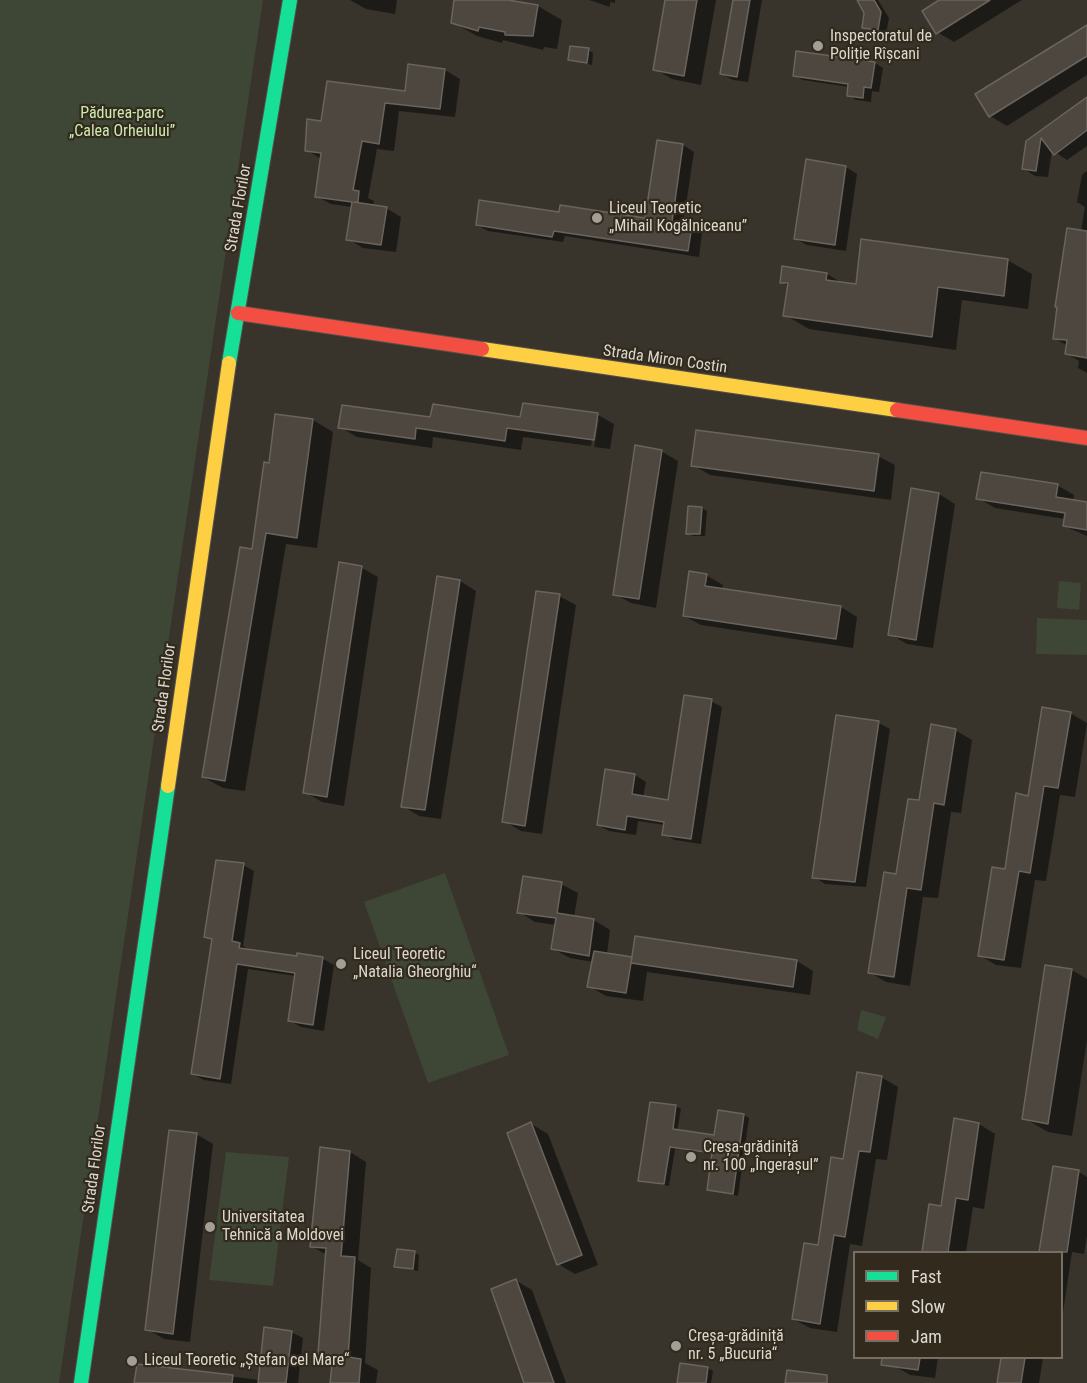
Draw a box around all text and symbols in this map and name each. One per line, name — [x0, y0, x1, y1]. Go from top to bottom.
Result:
place label: Inspectoratul de Poliție Rîșcani — [830, 27, 932, 65]
marker: Inspectoratul de Poliție Rîșcani — [811, 39, 825, 53]
park label: Pădurea-parc „Calea Orheiului” — [69, 104, 175, 142]
street label: Strada Florilor — [222, 162, 256, 254]
place label: Liceul Teoretic „Mihail Kogălniceanu” — [609, 199, 747, 237]
marker: Liceul Teoretic „Mihail Kogălniceanu” — [590, 211, 604, 225]
street label: Strada Miron Costin — [602, 342, 728, 378]
street label: Strada Florilor — [149, 643, 181, 733]
place label: Liceul Teoretic „Natalia Gheorghiu“ — [353, 945, 477, 983]
marker: Liceul Teoretic „Natalia Gheorghiu“ — [334, 957, 348, 971]
street label: Strada Florilor — [79, 1124, 111, 1214]
place label: Creșa-grădiniță nr. 100 „Îngerașul” — [703, 1138, 819, 1176]
marker: Creșa-grădiniță nr. 100 „Îngerașul” — [684, 1150, 698, 1164]
place label: Universitatea Tehnică a Moldovei — [222, 1208, 344, 1246]
marker: Universitatea Tehnică a Moldovei — [203, 1220, 217, 1234]
legend — [853, 1251, 1063, 1359]
text: Fast — [911, 1266, 942, 1287]
text: Slow — [911, 1296, 945, 1317]
text: Jam — [911, 1326, 942, 1347]
place label: Creșa-grădiniță nr. 5 „Bucuria“ — [688, 1327, 784, 1365]
marker: Creșa-grădiniță nr. 5 „Bucuria“ — [669, 1339, 683, 1353]
place label: Liceul Teoretic „Ștefan cel Mare“ — [144, 1351, 349, 1371]
marker: Liceul Teoretic „Ștefan cel Mare“ — [125, 1354, 139, 1368]

